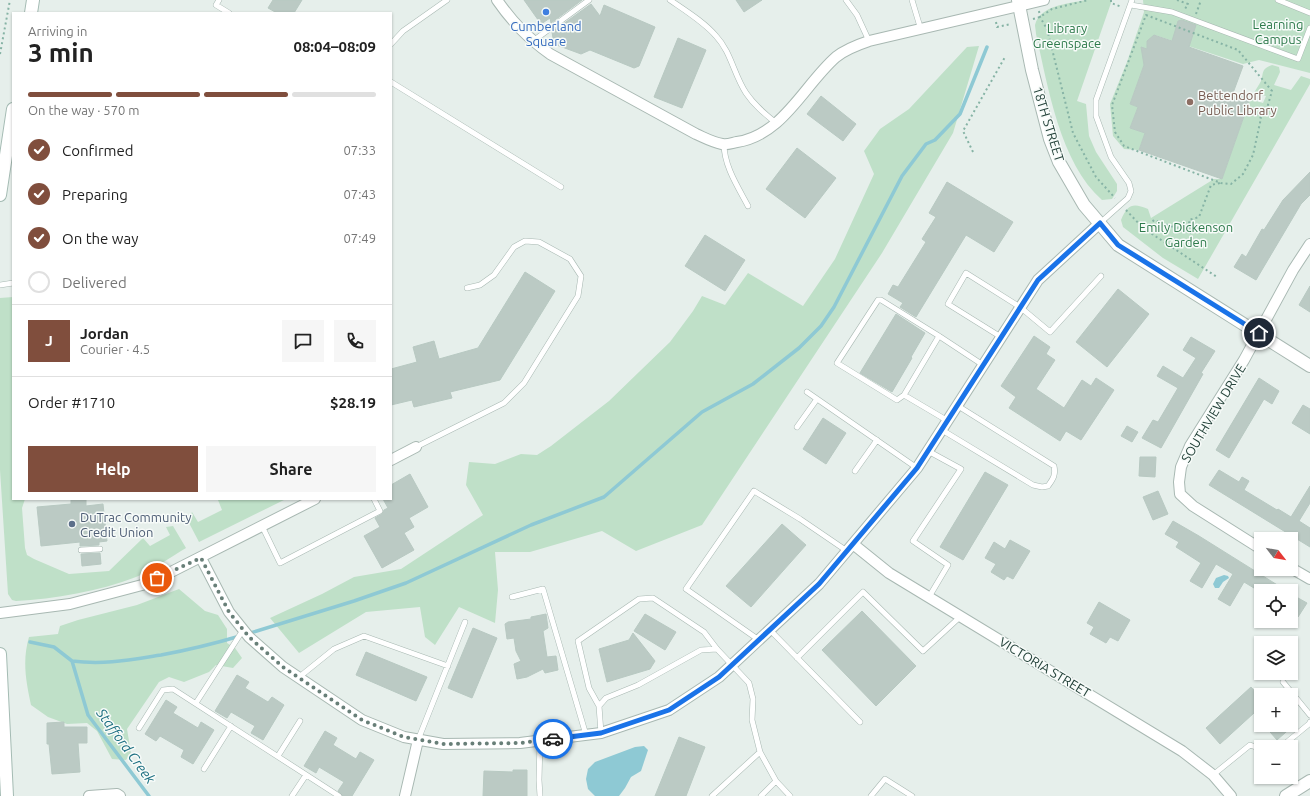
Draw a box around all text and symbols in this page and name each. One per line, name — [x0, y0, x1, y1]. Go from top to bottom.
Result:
marker: Cumberland Square — [541, 7, 551, 17]
park label: Learning Campus — [1253, 17, 1303, 46]
place label: Cumberland Square — [510, 19, 582, 48]
park label: Library Greenspace — [1033, 21, 1101, 50]
text: Arriving in — [28, 24, 87, 38]
text: 3 min — [28, 38, 94, 67]
text: 08:04–08:09 — [293, 38, 376, 55]
street label: 18TH STREET — [1031, 85, 1067, 163]
place label: Bettendorf Public Library — [1198, 88, 1277, 117]
marker: Bettendorf Public Library — [1185, 97, 1195, 107]
text: On the way · 570 m — [28, 103, 140, 117]
icon: check — [28, 139, 50, 161]
text: Confirmed — [62, 142, 134, 159]
text: 07:33 — [343, 143, 376, 157]
icon: check — [28, 183, 50, 205]
text: Preparing — [62, 186, 128, 203]
text: 07:43 — [343, 187, 376, 201]
park label: Emily Dickenson Garden — [1139, 220, 1233, 249]
icon: check — [28, 227, 50, 249]
text: On the way — [62, 230, 138, 247]
text: 07:49 — [343, 231, 376, 245]
text: Delivered — [62, 274, 127, 291]
pin — [1242, 316, 1276, 350]
button: chat — [282, 320, 324, 362]
button: phone — [334, 320, 376, 362]
icon: home — [1248, 322, 1270, 344]
text: Jordan — [80, 325, 129, 342]
text: J — [45, 332, 53, 349]
text: Courier · 4.5 — [80, 342, 150, 356]
street label: SOUTHVIEW DRIVE — [1178, 361, 1248, 465]
text: Order #1710 — [28, 394, 115, 411]
text: $28.19 — [330, 394, 376, 411]
button: Help — [28, 446, 198, 492]
button: Share — [206, 446, 376, 492]
place label: DuTrac Community Credit Union — [80, 510, 191, 539]
marker: DuTrac Community Credit Union — [67, 519, 77, 529]
north arrow — [1254, 532, 1298, 576]
map controls — [1254, 532, 1298, 784]
pin — [140, 561, 174, 595]
icon: bag — [146, 567, 168, 589]
button: locate — [1254, 584, 1298, 628]
street label: VICTORIA STREET — [997, 634, 1093, 700]
button: layers — [1254, 636, 1298, 680]
button: + — [1254, 688, 1298, 732]
water label: Stafford Creek — [93, 704, 159, 787]
courier — [533, 719, 573, 759]
icon: car — [542, 728, 564, 750]
button: − — [1254, 740, 1298, 784]

